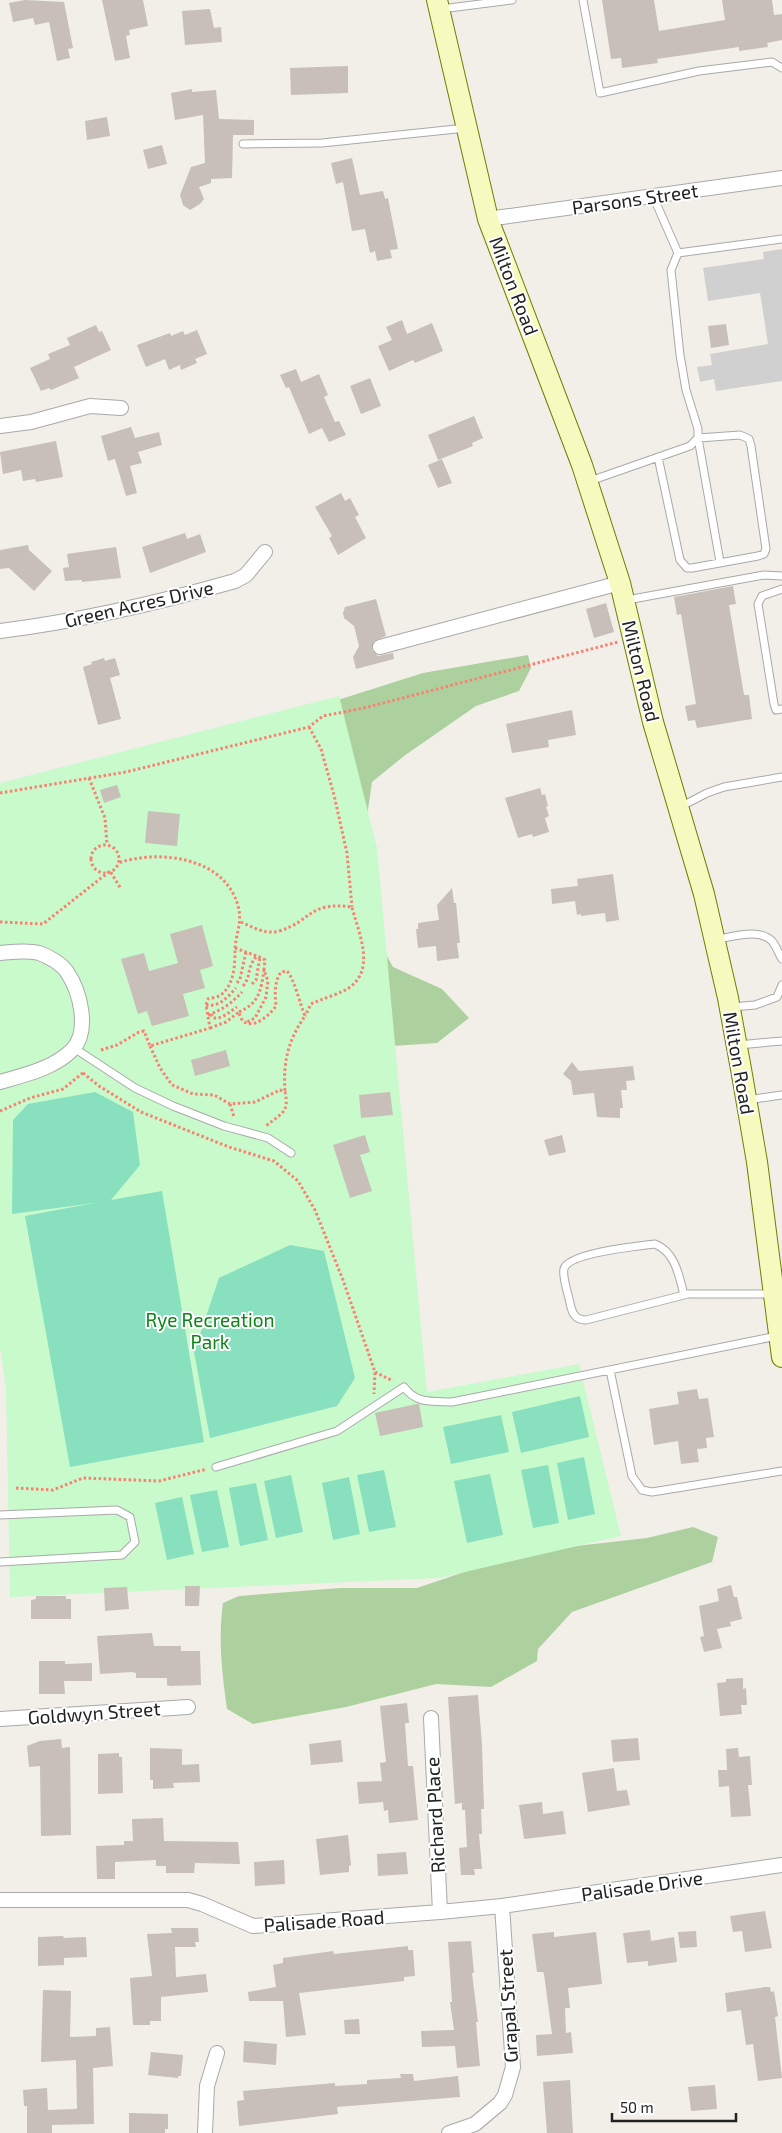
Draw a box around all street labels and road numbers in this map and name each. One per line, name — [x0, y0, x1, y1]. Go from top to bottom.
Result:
street label: Parsons Street — [570, 178, 700, 219]
street label: Milton Road — [485, 233, 544, 338]
street label: Green Acres Drive — [62, 575, 216, 632]
street label: Milton Road — [618, 618, 665, 724]
street label: Milton Road — [719, 1010, 760, 1116]
street label: Goldwyn Street — [27, 1696, 161, 1729]
street label: Richard Place — [420, 1756, 449, 1874]
street label: Palisade Drive — [580, 1866, 704, 1905]
street label: Palisade Road — [263, 1905, 385, 1936]
street label: Grapal Street — [493, 1949, 522, 2063]

